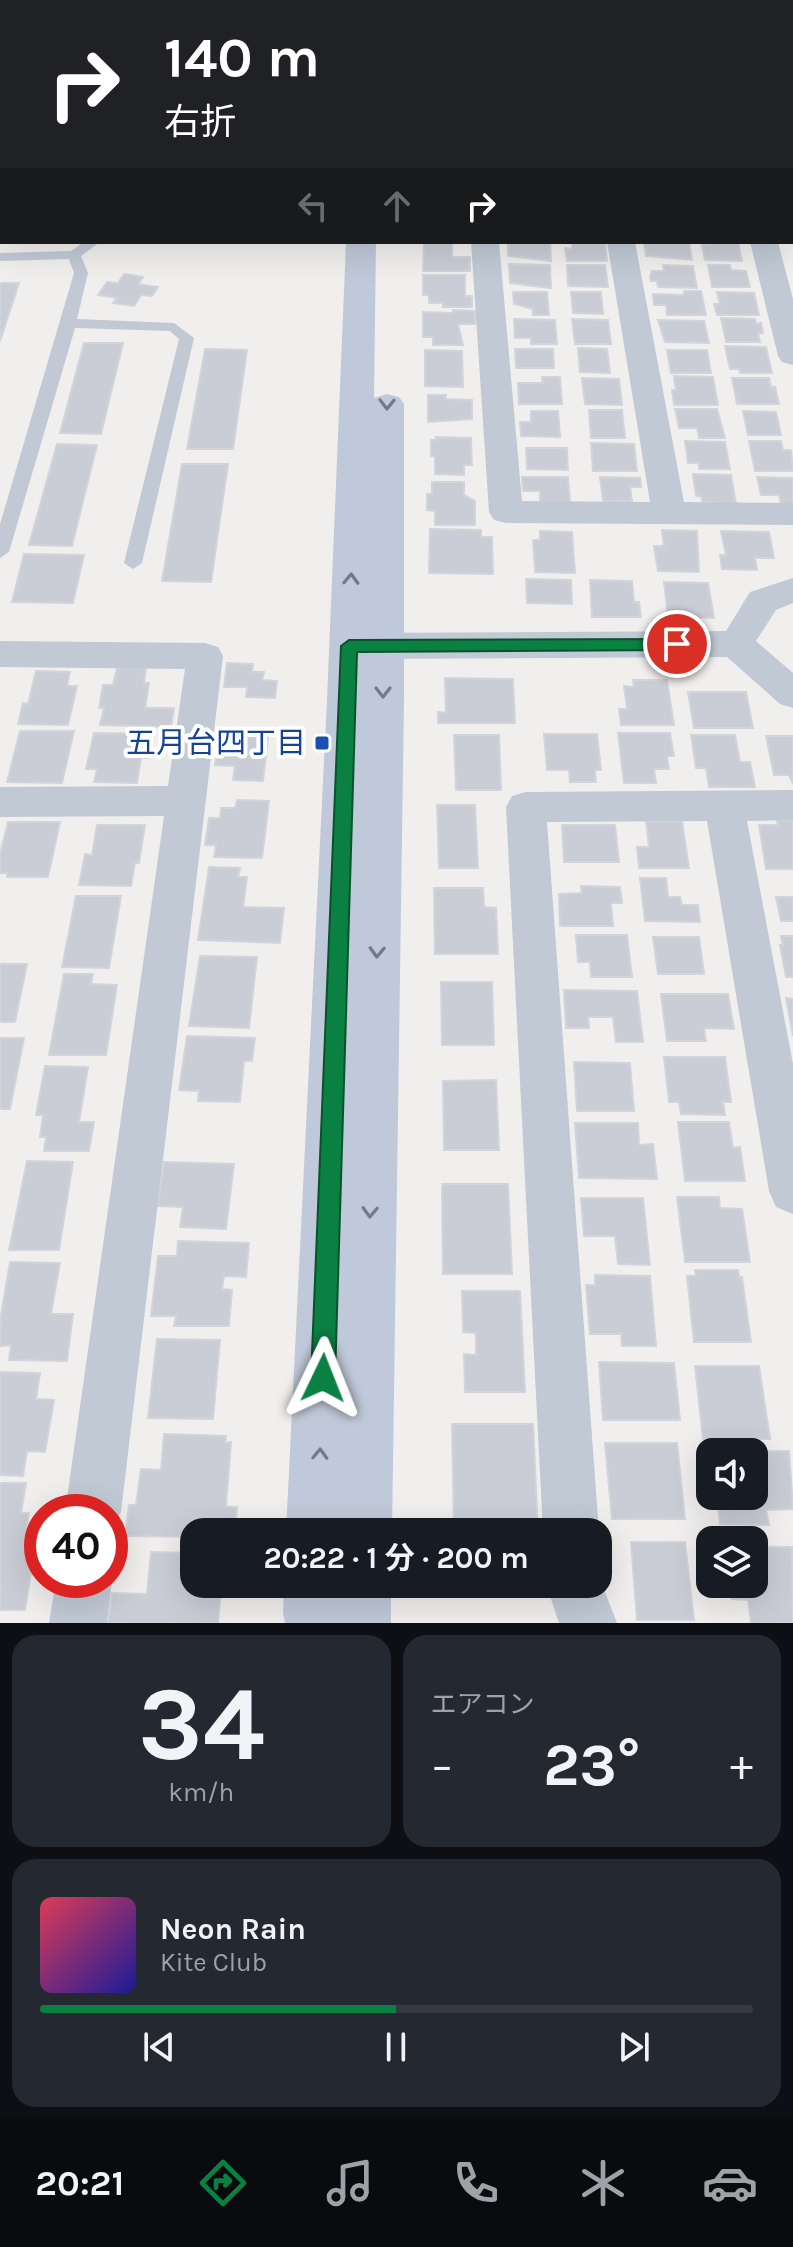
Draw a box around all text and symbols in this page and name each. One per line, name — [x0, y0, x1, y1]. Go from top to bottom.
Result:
text: 140 m — [164, 25, 320, 90]
icon: right — [32, 32, 136, 136]
text: 右折 — [164, 101, 236, 143]
icon: left — [291, 184, 335, 228]
icon: ahead — [375, 184, 419, 228]
icon: right — [459, 184, 503, 228]
one-way arrow — [378, 398, 396, 411]
one-way arrow — [343, 572, 360, 585]
pin — [643, 610, 711, 678]
icon: arrive — [655, 622, 699, 666]
one-way arrow — [374, 686, 392, 699]
place label: 五月台四丁目 — [126, 725, 306, 761]
marker: 五月台四丁目 — [313, 734, 331, 752]
one-way arrow — [368, 946, 385, 959]
one-way arrow — [361, 1206, 378, 1219]
position arrow — [281, 1336, 365, 1420]
map controls — [696, 1438, 768, 1598]
button: sound — [696, 1438, 768, 1510]
one-way arrow — [311, 1447, 328, 1460]
speed limit sign: 40 — [24, 1494, 128, 1598]
button: layers — [696, 1526, 768, 1598]
text: 20:22 · 1 分 · 200 m — [263, 1540, 529, 1576]
text: 34 — [138, 1664, 265, 1785]
text: エアコン — [431, 1689, 535, 1720]
text: 23° — [543, 1730, 640, 1800]
text: − — [431, 1740, 454, 1791]
text: + — [730, 1740, 753, 1791]
text: km/h — [168, 1777, 234, 1808]
text: Neon Rain — [160, 1911, 306, 1947]
text: Kite Club — [160, 1947, 267, 1978]
icon: previous — [137, 2025, 181, 2069]
icon: pause — [374, 2025, 418, 2069]
icon: next — [612, 2025, 656, 2069]
icon: directions — [195, 2155, 251, 2211]
icon: music — [322, 2155, 378, 2211]
icon: phone — [448, 2155, 504, 2211]
icon: climate — [575, 2155, 631, 2211]
icon: car — [702, 2155, 758, 2211]
text: 20:21 — [35, 2162, 124, 2204]

